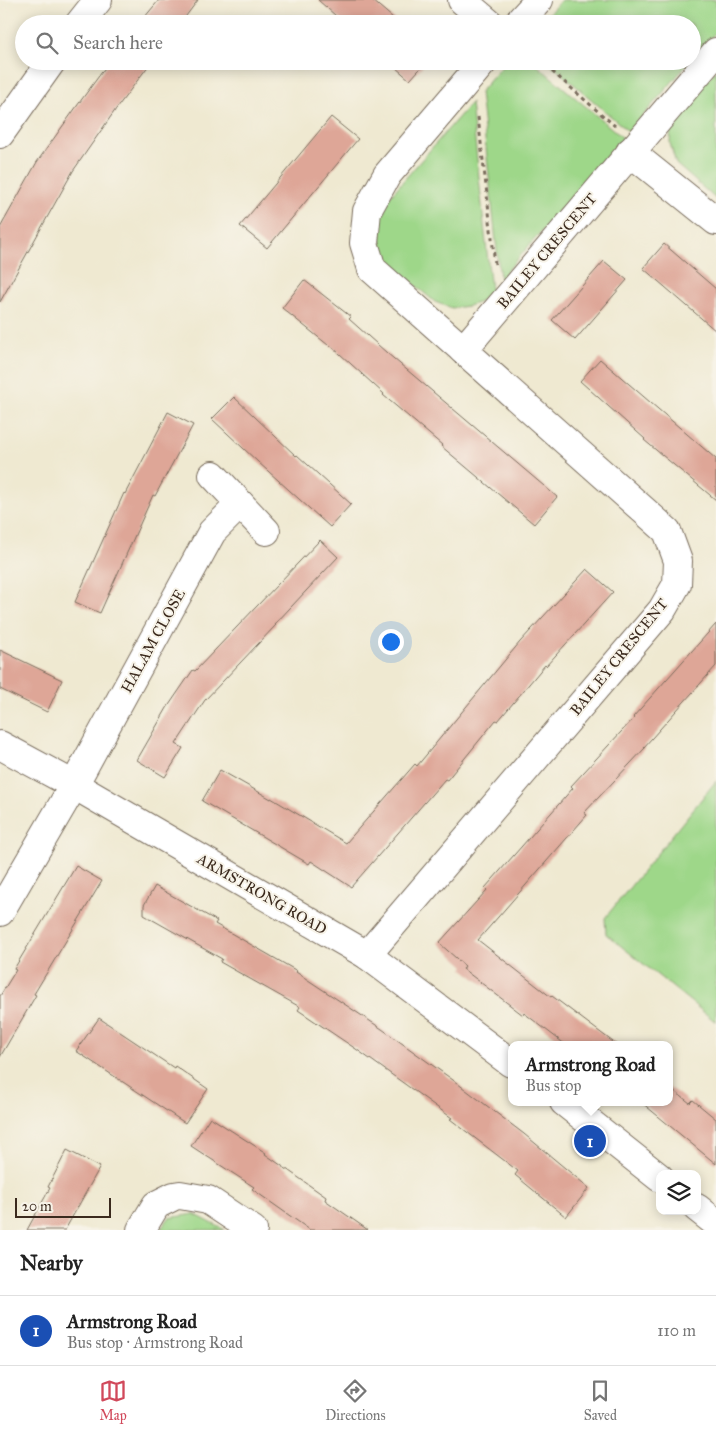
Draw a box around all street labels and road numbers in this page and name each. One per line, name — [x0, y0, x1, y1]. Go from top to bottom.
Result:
street label: BAILEY CRESCENT — [493, 190, 601, 312]
street label: HALAM CLOSE — [117, 586, 189, 696]
street label: BAILEY CRESCENT — [566, 595, 672, 719]
street label: ARMSTRONG ROAD — [193, 849, 330, 939]

